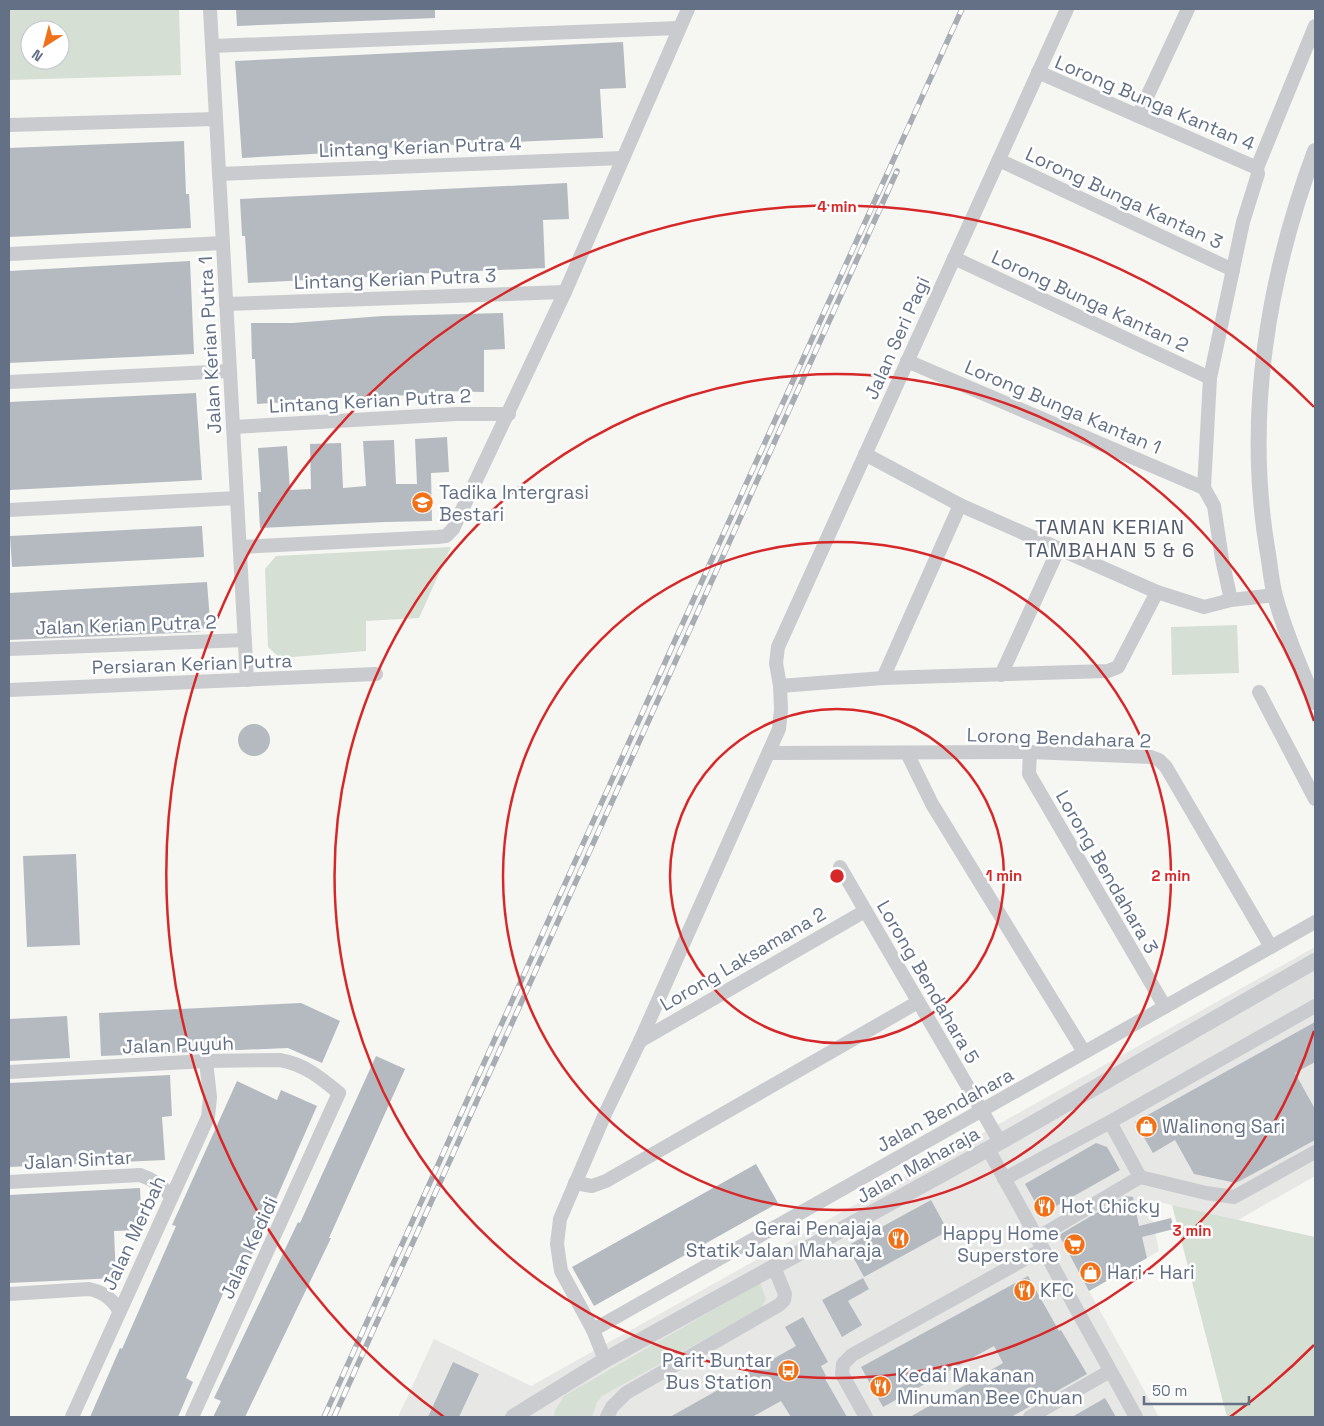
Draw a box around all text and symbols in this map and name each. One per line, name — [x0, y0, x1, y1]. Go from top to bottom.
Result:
north arrow — [20, 20, 70, 70]
text: N — [28, 45, 46, 66]
street label: Lorong Bunga Kantan 4 — [1051, 49, 1259, 157]
street label: Lintang Kerian Putra 4 — [318, 131, 522, 163]
street label: Lorong Bunga Kantan 3 — [1021, 141, 1227, 255]
text: 4 min — [817, 197, 857, 216]
street label: Lorong Bunga Kantan 2 — [987, 244, 1193, 358]
street label: Jalan Kerian Putra 1 — [193, 255, 227, 435]
street label: Lintang Kerian Putra 3 — [293, 263, 497, 295]
street label: Jalan Seri Pagi — [859, 273, 935, 403]
street label: Lorong Bunga Kantan 1 — [961, 354, 1165, 460]
street label: Lintang Kerian Putra 2 — [268, 383, 472, 419]
place label: Tadika Intergrasi Bestari — [439, 480, 589, 527]
school or university icon: Tadika Intergrasi Bestari — [411, 491, 435, 515]
district label: TAMAN KERIAN TAMBAHAN 5 & 6 — [1025, 514, 1195, 563]
street label: Jalan Kerian Putra 2 — [35, 609, 217, 641]
street label: Persiaran Kerian Putra — [91, 648, 293, 680]
street label: Lorong Bendahara 2 — [966, 722, 1152, 754]
street label: Lorong Bendahara 3 — [1050, 786, 1164, 958]
text: 1 min — [986, 866, 1022, 885]
text: 2 min — [1152, 866, 1190, 885]
centre of rings — [828, 867, 846, 885]
street label: Lorong Bendahara 5 — [871, 896, 985, 1068]
street label: Lorong Laksamana 2 — [655, 901, 831, 1017]
street label: Jalan Puyuh — [122, 1031, 234, 1059]
street label: Jalan Bendahara — [872, 1062, 1018, 1158]
shop icon: Walinong Sari — [1134, 1114, 1158, 1138]
place label: Walinong Sari — [1162, 1114, 1285, 1139]
street label: Jalan Maharaja — [852, 1121, 984, 1209]
street label: Jalan Sintar — [23, 1145, 133, 1175]
street label: Jalan Merbah — [97, 1172, 171, 1294]
street label: Jalan Kedidi — [214, 1193, 284, 1303]
restaurant icon: Hot Chicky — [1033, 1194, 1057, 1218]
place label: Hot Chicky — [1061, 1194, 1160, 1219]
place label: Gerai Penajaja Statik Jalan Maharaja — [686, 1216, 882, 1263]
place label: Happy Home Superstore — [943, 1221, 1059, 1268]
text: 3 min — [1173, 1221, 1211, 1240]
restaurant icon: Gerai Penajaja Statik Jalan Maharaja — [886, 1227, 910, 1251]
supermarket icon: Happy Home Superstore — [1063, 1232, 1087, 1256]
shop icon: Hari - Hari — [1079, 1260, 1103, 1284]
place label: Hari - Hari — [1107, 1260, 1195, 1285]
restaurant icon: KFC — [1012, 1278, 1036, 1302]
place label: KFC — [1040, 1278, 1074, 1303]
place label: Parit Buntar Bus Station — [662, 1348, 772, 1395]
bus stop icon: Parit Buntar Bus Station — [776, 1359, 800, 1383]
place label: Kedai Makanan Minuman Bee Chuan — [897, 1363, 1083, 1410]
restaurant icon: Kedai Makanan Minuman Bee Chuan — [869, 1374, 893, 1398]
scale bar — [1144, 1374, 1249, 1406]
text: 50 m — [1152, 1381, 1187, 1400]

